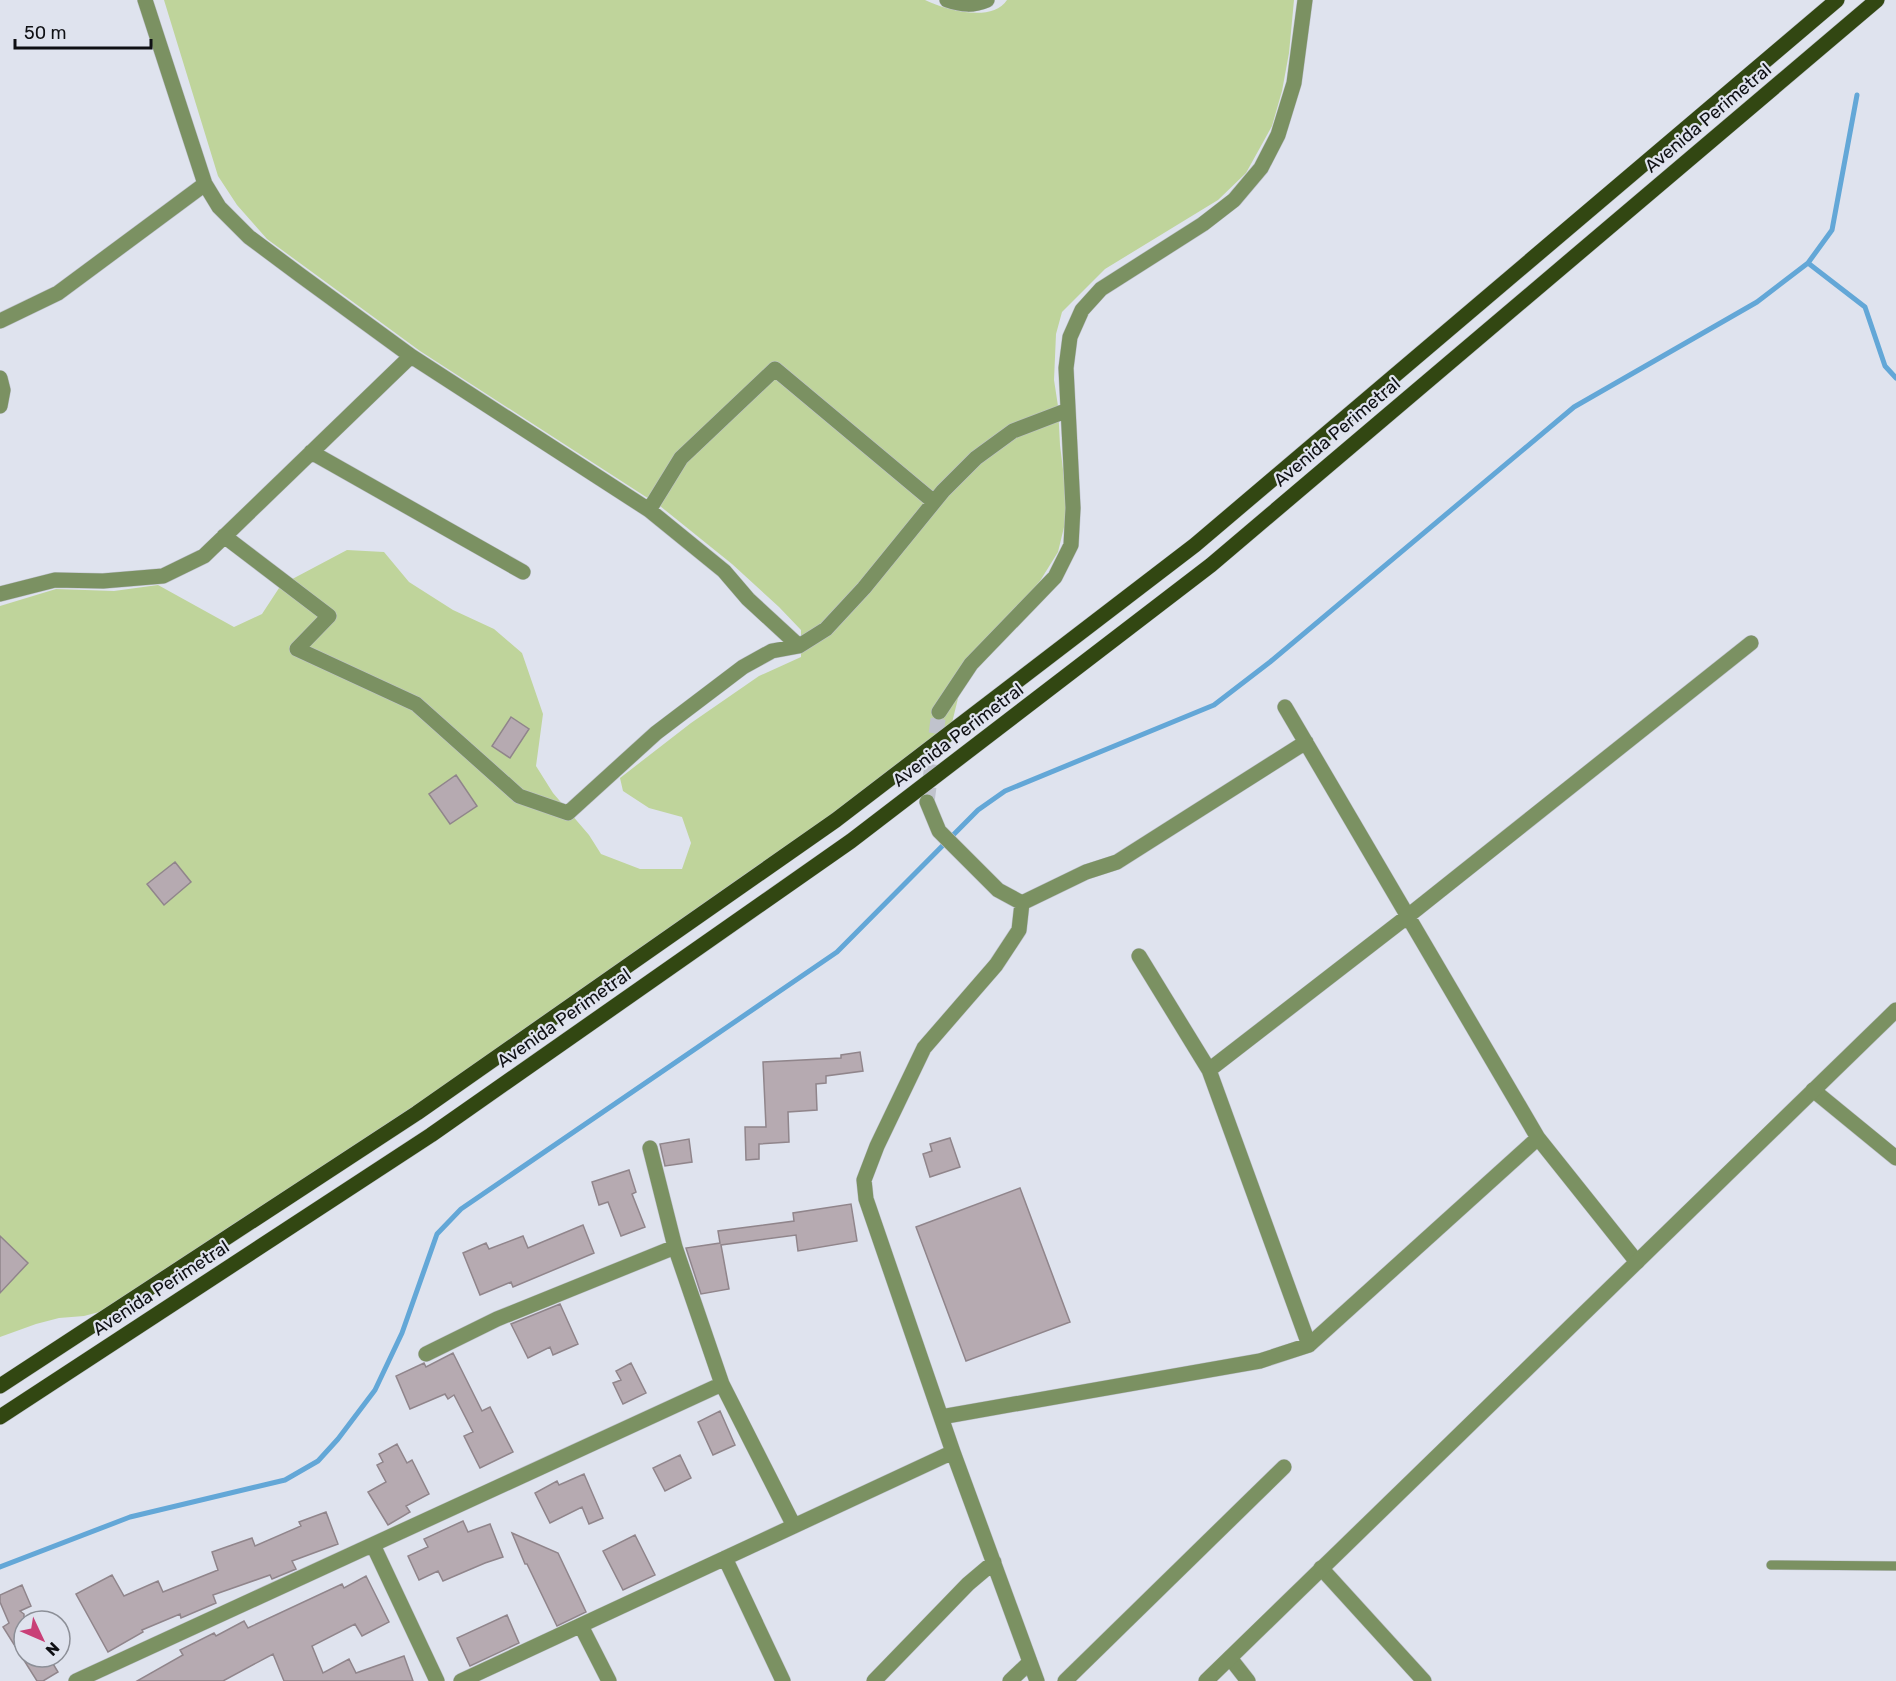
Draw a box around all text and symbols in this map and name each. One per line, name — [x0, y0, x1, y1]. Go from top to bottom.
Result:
scale bar — [15, 12, 152, 50]
text: 50 m — [24, 22, 67, 44]
street label: Avenida Perimetral — [1640, 59, 1776, 177]
street label: Avenida Perimetral — [1269, 373, 1405, 491]
street label: Avenida Perimetral — [888, 679, 1028, 791]
street label: Avenida Perimetral — [493, 964, 635, 1072]
street label: Avenida Perimetral — [89, 1236, 233, 1340]
north arrow — [12, 1609, 72, 1669]
text: N — [42, 1638, 63, 1660]

